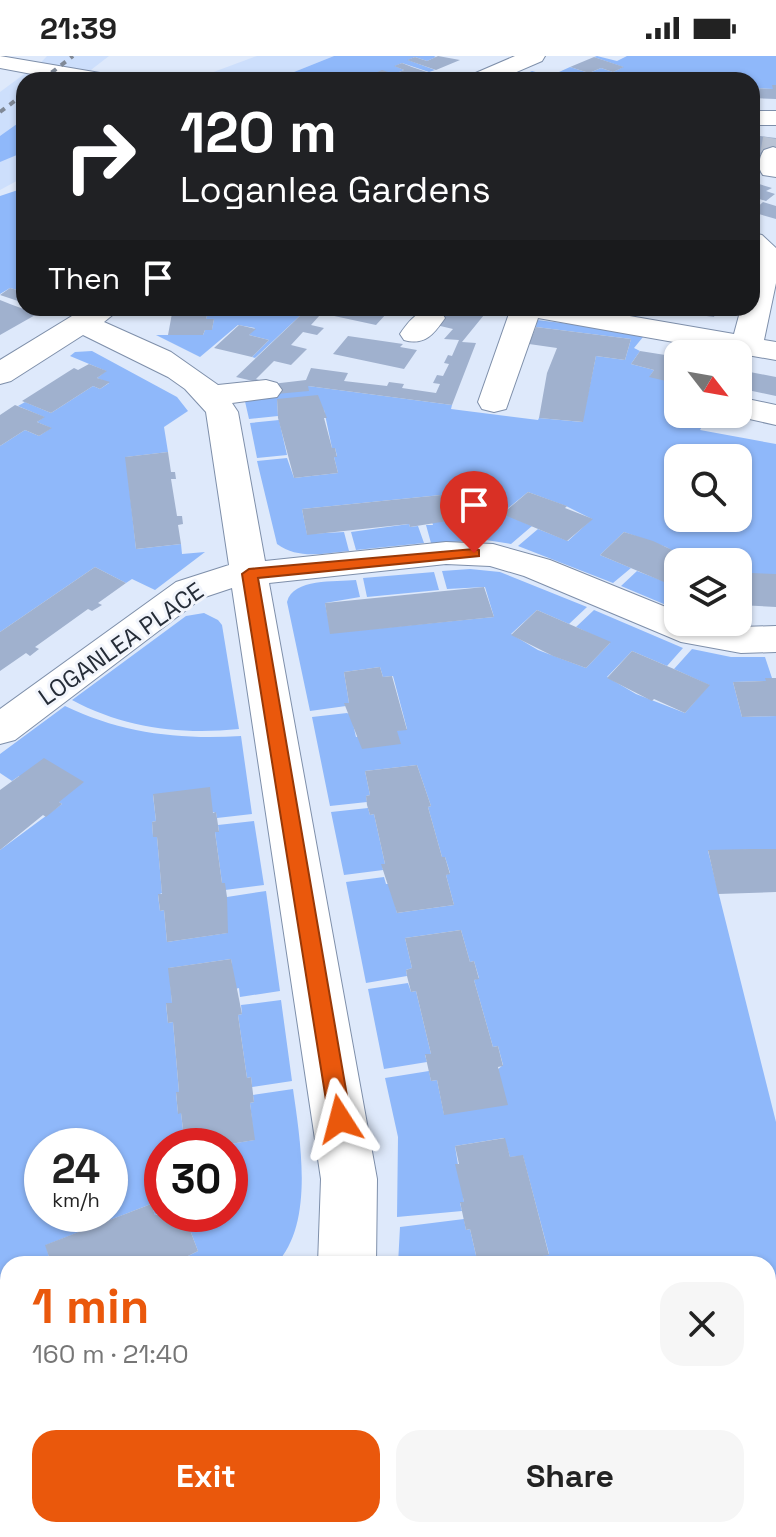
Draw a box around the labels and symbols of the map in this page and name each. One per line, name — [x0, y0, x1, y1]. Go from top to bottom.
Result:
north arrow — [664, 340, 752, 428]
pin — [440, 471, 508, 553]
street label: LOGANLEA PLACE — [32, 575, 209, 712]
position arrow — [298, 1077, 382, 1161]
speed limit sign: 30 — [144, 1128, 248, 1232]

